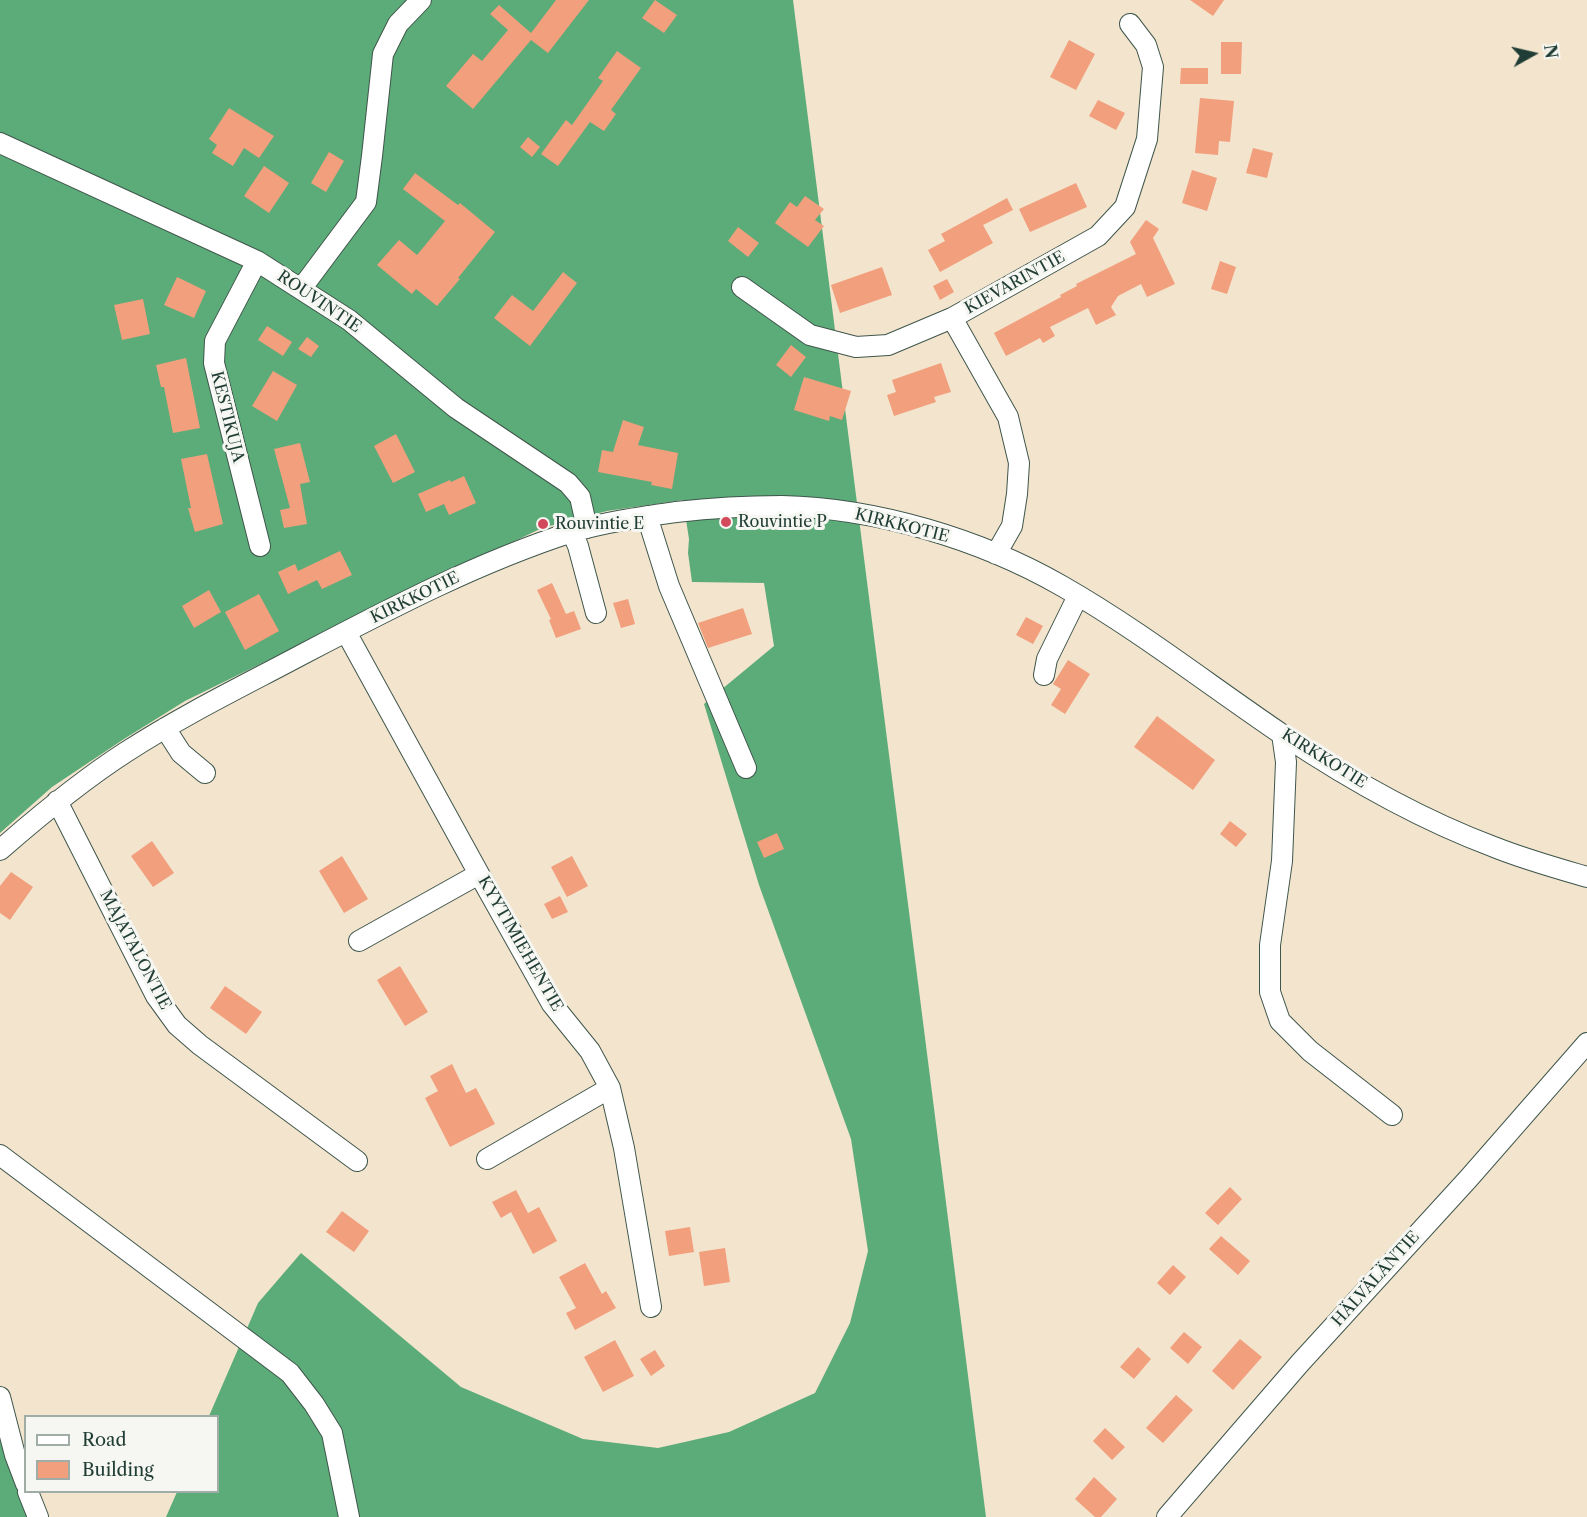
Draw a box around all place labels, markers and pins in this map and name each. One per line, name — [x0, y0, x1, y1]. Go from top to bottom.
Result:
place label: Rouvintie P — [738, 512, 827, 532]
place label: Rouvintie E — [555, 514, 644, 534]
marker: Rouvintie P — [719, 515, 733, 529]
marker: Rouvintie E — [536, 517, 550, 531]

